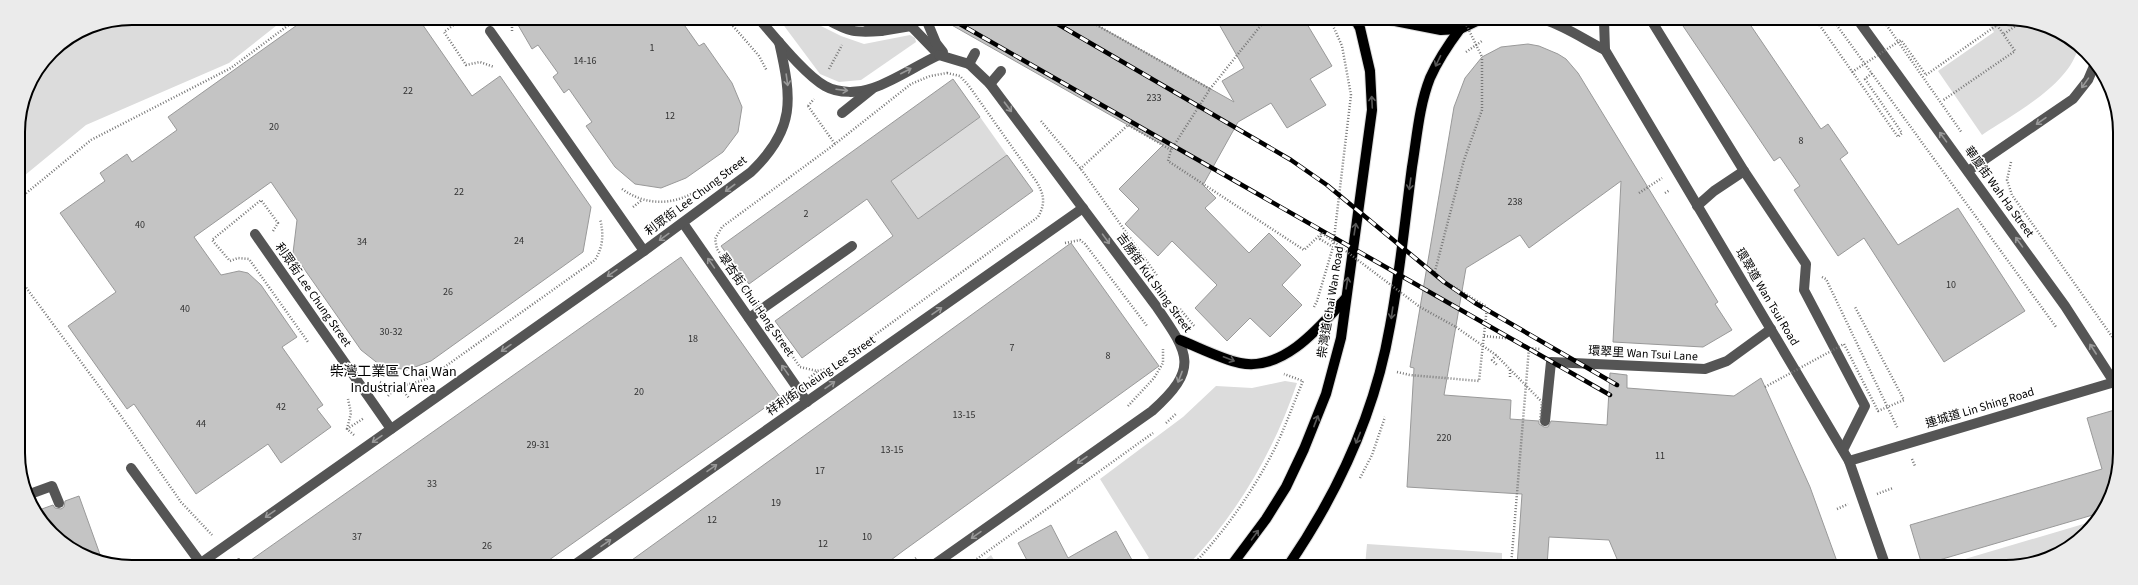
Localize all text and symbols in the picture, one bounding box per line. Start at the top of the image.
house number: 1 [650,41,655,55]
house number: 14-16 [574,54,597,68]
one-way arrow [1434,55,1441,67]
one-way arrow [899,67,911,74]
one-way arrow [783,73,791,86]
one-way arrow [2081,77,2089,88]
house number: 22 [403,84,413,98]
one-way arrow [835,86,848,94]
house number: 233 [1147,91,1161,105]
one-way arrow [1368,96,1375,109]
one-way arrow [1003,101,1012,112]
house number: 12 [665,109,675,123]
one-way arrow [2035,117,2046,125]
house number: 20 [269,120,279,134]
one-way arrow [1939,131,1947,142]
house number: 8 [1799,134,1804,148]
street label: 華廈街 Wah Ha Street [1960,143,2038,241]
street label: 利眾街 Lee Chung Street [642,152,750,240]
one-way arrow [1406,177,1414,190]
one-way arrow [725,184,736,192]
house number: 22 [454,185,464,199]
house number: 238 [1508,195,1522,209]
house number: 2 [804,207,809,221]
house number: 40 [135,218,145,232]
one-way arrow [1352,223,1360,236]
street label: 吉勝街 Kut Shing Street [1112,230,1196,336]
one-way arrow [658,233,669,241]
house number: 24 [514,234,524,248]
one-way arrow [1102,234,1110,245]
house number: 34 [357,235,367,249]
one-way arrow [2015,237,2023,248]
street label: 利眾街 Lee Chung Street [271,240,355,350]
street label: 柴灣道 Chai Wan Road [1314,245,1348,359]
street label: 環翠道 Wan Tsui Road [1731,245,1803,349]
street label: 翠杏街 Chui Hang Street [714,250,798,360]
one-way arrow [707,258,715,269]
one-way arrow [607,269,618,277]
one-way arrow [1343,277,1351,290]
house number: 10 [1946,278,1956,292]
house number: 26 [443,285,453,299]
house number: 40 [180,302,190,316]
one-way arrow [1388,306,1396,319]
one-way arrow [931,307,942,315]
house number: 30-32 [380,325,403,339]
house number: 18 [688,332,698,346]
street label: 祥利街 Cheung Lee Street [763,332,879,420]
house number: 7 [1010,341,1015,355]
street label: 環翠里 Wan Tsui Lane [1588,343,1698,365]
one-way arrow [501,344,512,352]
one-way arrow [2089,344,2097,355]
house number: 8 [1106,349,1111,363]
one-way arrow [1223,355,1235,363]
district label: 柴灣工業區 Chai Wan Industrial Area [329,362,457,398]
one-way arrow [781,364,789,375]
one-way arrow [1176,371,1184,383]
one-way arrow [825,381,836,389]
street label: 連城道 Lin Shing Road [1924,383,2036,433]
house number: 20 [634,385,644,399]
house number: 42 [276,400,286,414]
house number: 13-15 [953,408,976,422]
one-way arrow [1312,415,1320,427]
house number: 44 [196,417,206,431]
one-way arrow [1354,431,1362,443]
house number: 220 [1437,431,1451,445]
one-way arrow [371,435,382,443]
house number: 29-31 [527,438,550,452]
house number: 13-15 [881,443,904,457]
house number: 11 [1655,449,1665,463]
one-way arrow [1077,456,1088,464]
one-way arrow [707,464,718,472]
house number: 17 [815,464,825,478]
house number: 33 [427,477,437,491]
house number: 19 [771,496,781,510]
one-way arrow [265,510,276,518]
house number: 12 [707,513,717,527]
house number: 37 [352,530,362,544]
house number: 10 [862,530,872,544]
one-way arrow [1251,530,1259,541]
one-way arrow [970,531,981,539]
house number: 12 [818,537,828,551]
house number: 26 [482,539,492,553]
one-way arrow [600,539,611,547]

